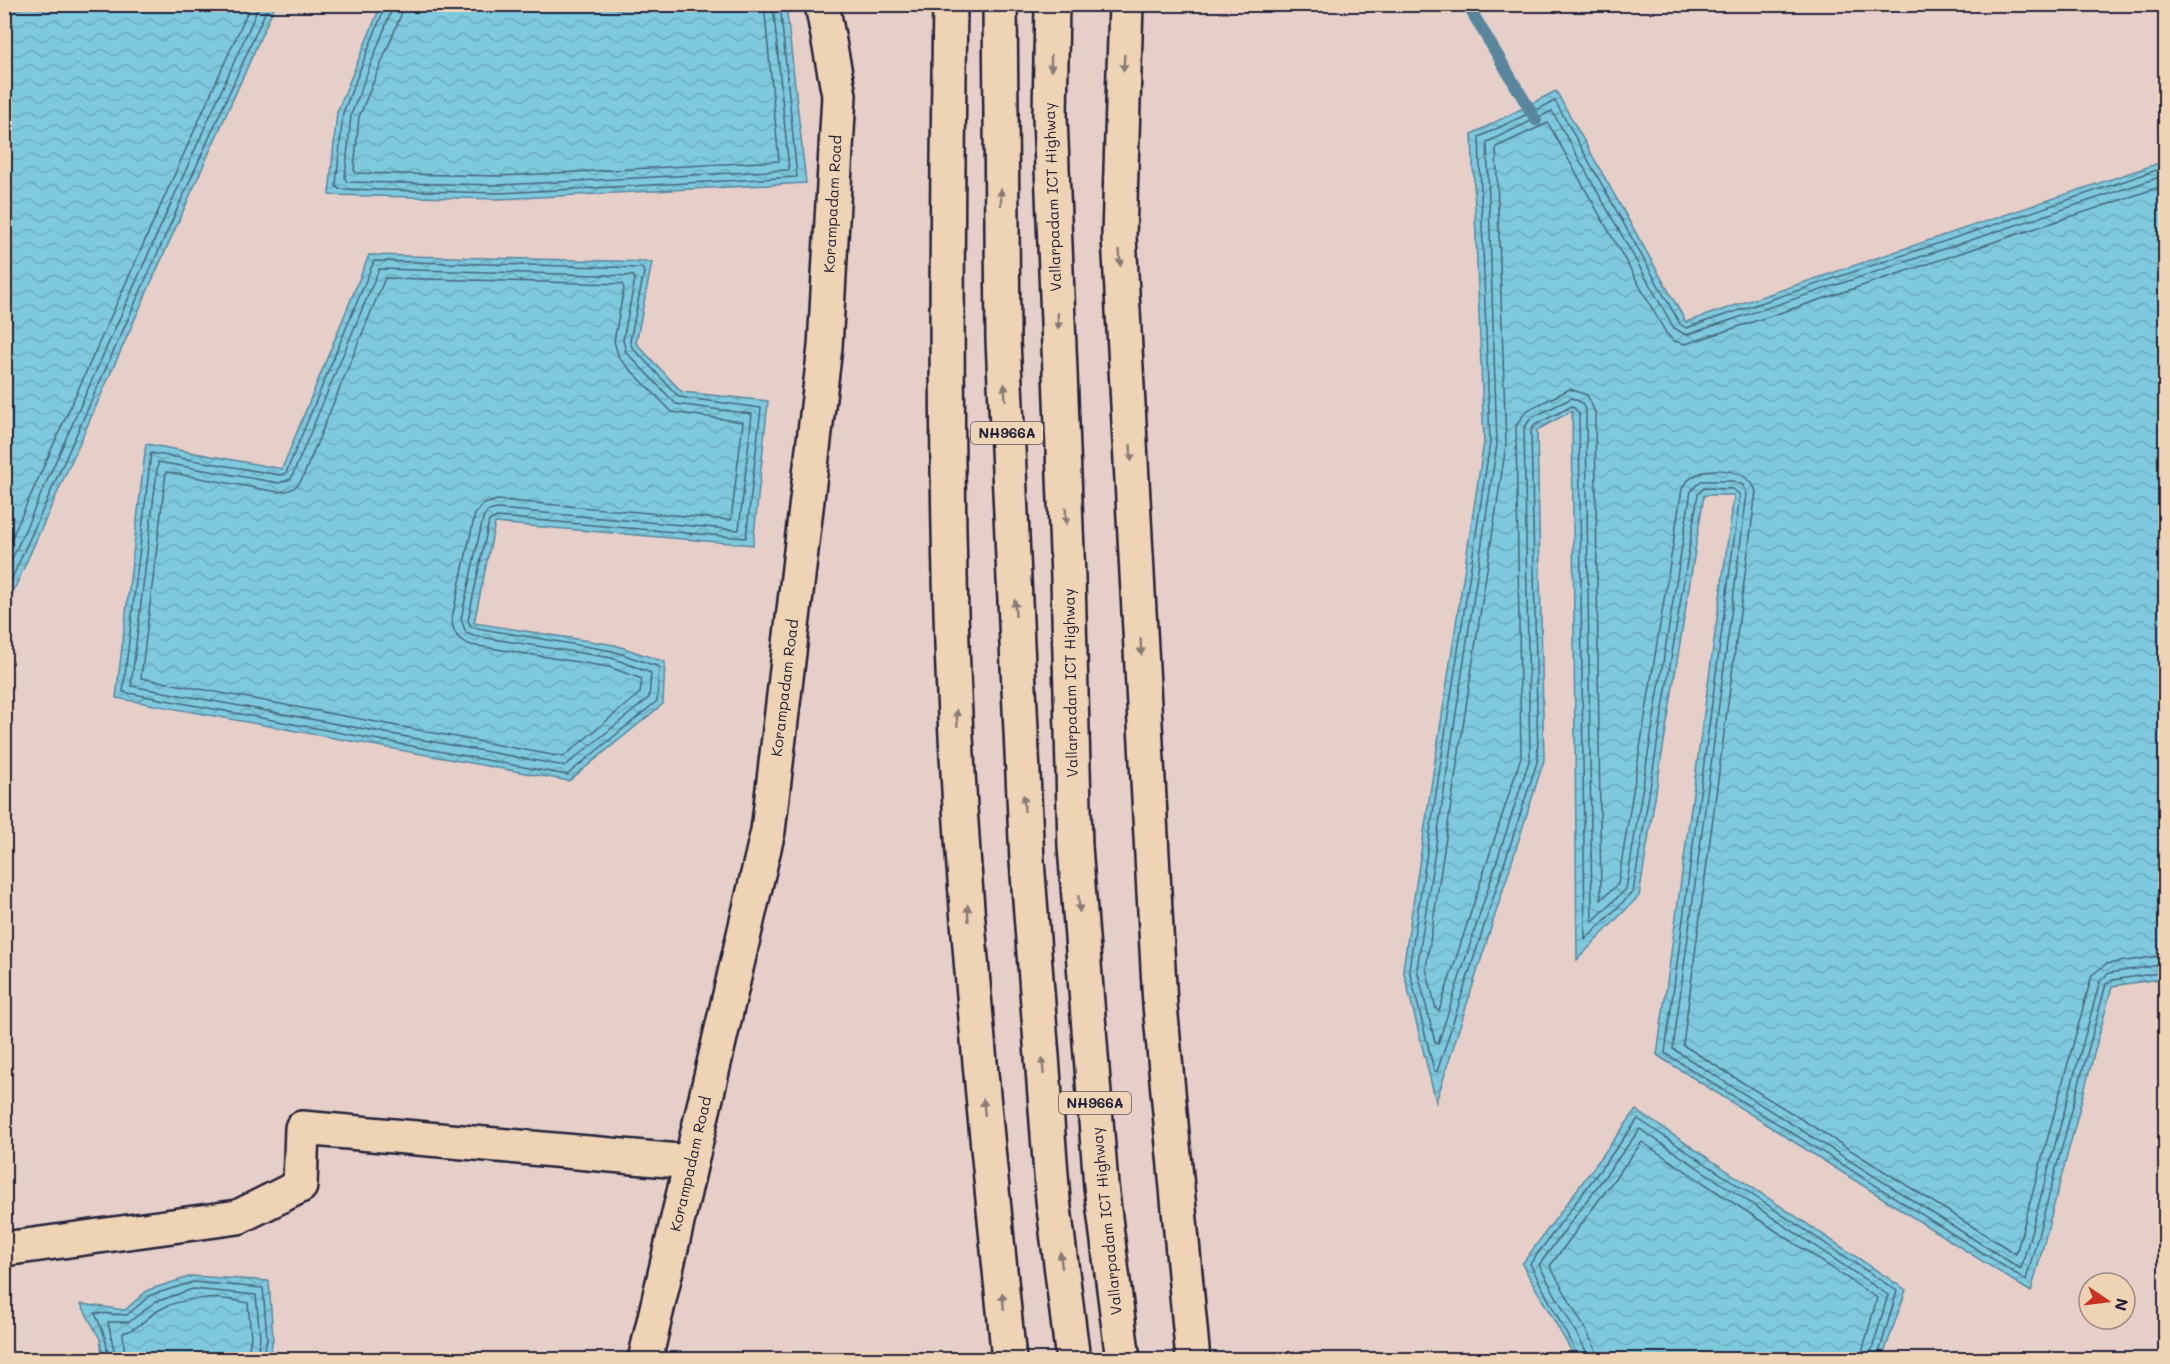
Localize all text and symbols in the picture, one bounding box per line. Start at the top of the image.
one-way arrow [1046,53,1056,72]
one-way arrow [1119,53,1129,72]
street label: Vallarpadam ICT Highway [1039,102,1065,292]
street label: Korampadam Road [818,134,846,274]
one-way arrow [997,188,1006,207]
one-way arrow [1116,248,1125,267]
one-way arrow [1053,311,1062,330]
one-way arrow [1000,383,1009,402]
road number: NH966A [971,422,1043,444]
one-way arrow [1126,443,1135,462]
one-way arrow [1061,506,1070,525]
street label: Vallarpadam ICT Highway [1058,588,1082,778]
one-way arrow [1011,599,1020,618]
street label: Korampadam Road [766,618,802,758]
one-way arrow [1137,638,1146,657]
one-way arrow [952,709,962,728]
one-way arrow [1020,793,1029,812]
one-way arrow [1074,895,1084,914]
one-way arrow [963,903,972,922]
one-way arrow [1038,1056,1048,1075]
road number: NH966A [1059,1092,1131,1114]
street label: Korampadam Road [665,1094,715,1233]
one-way arrow [979,1098,989,1117]
street label: Vallarpadam ICT Highway [1086,1126,1126,1316]
one-way arrow [1056,1250,1065,1269]
north arrow [2077,1271,2137,1331]
one-way arrow [998,1292,1008,1311]
text: N [2110,1296,2134,1313]

